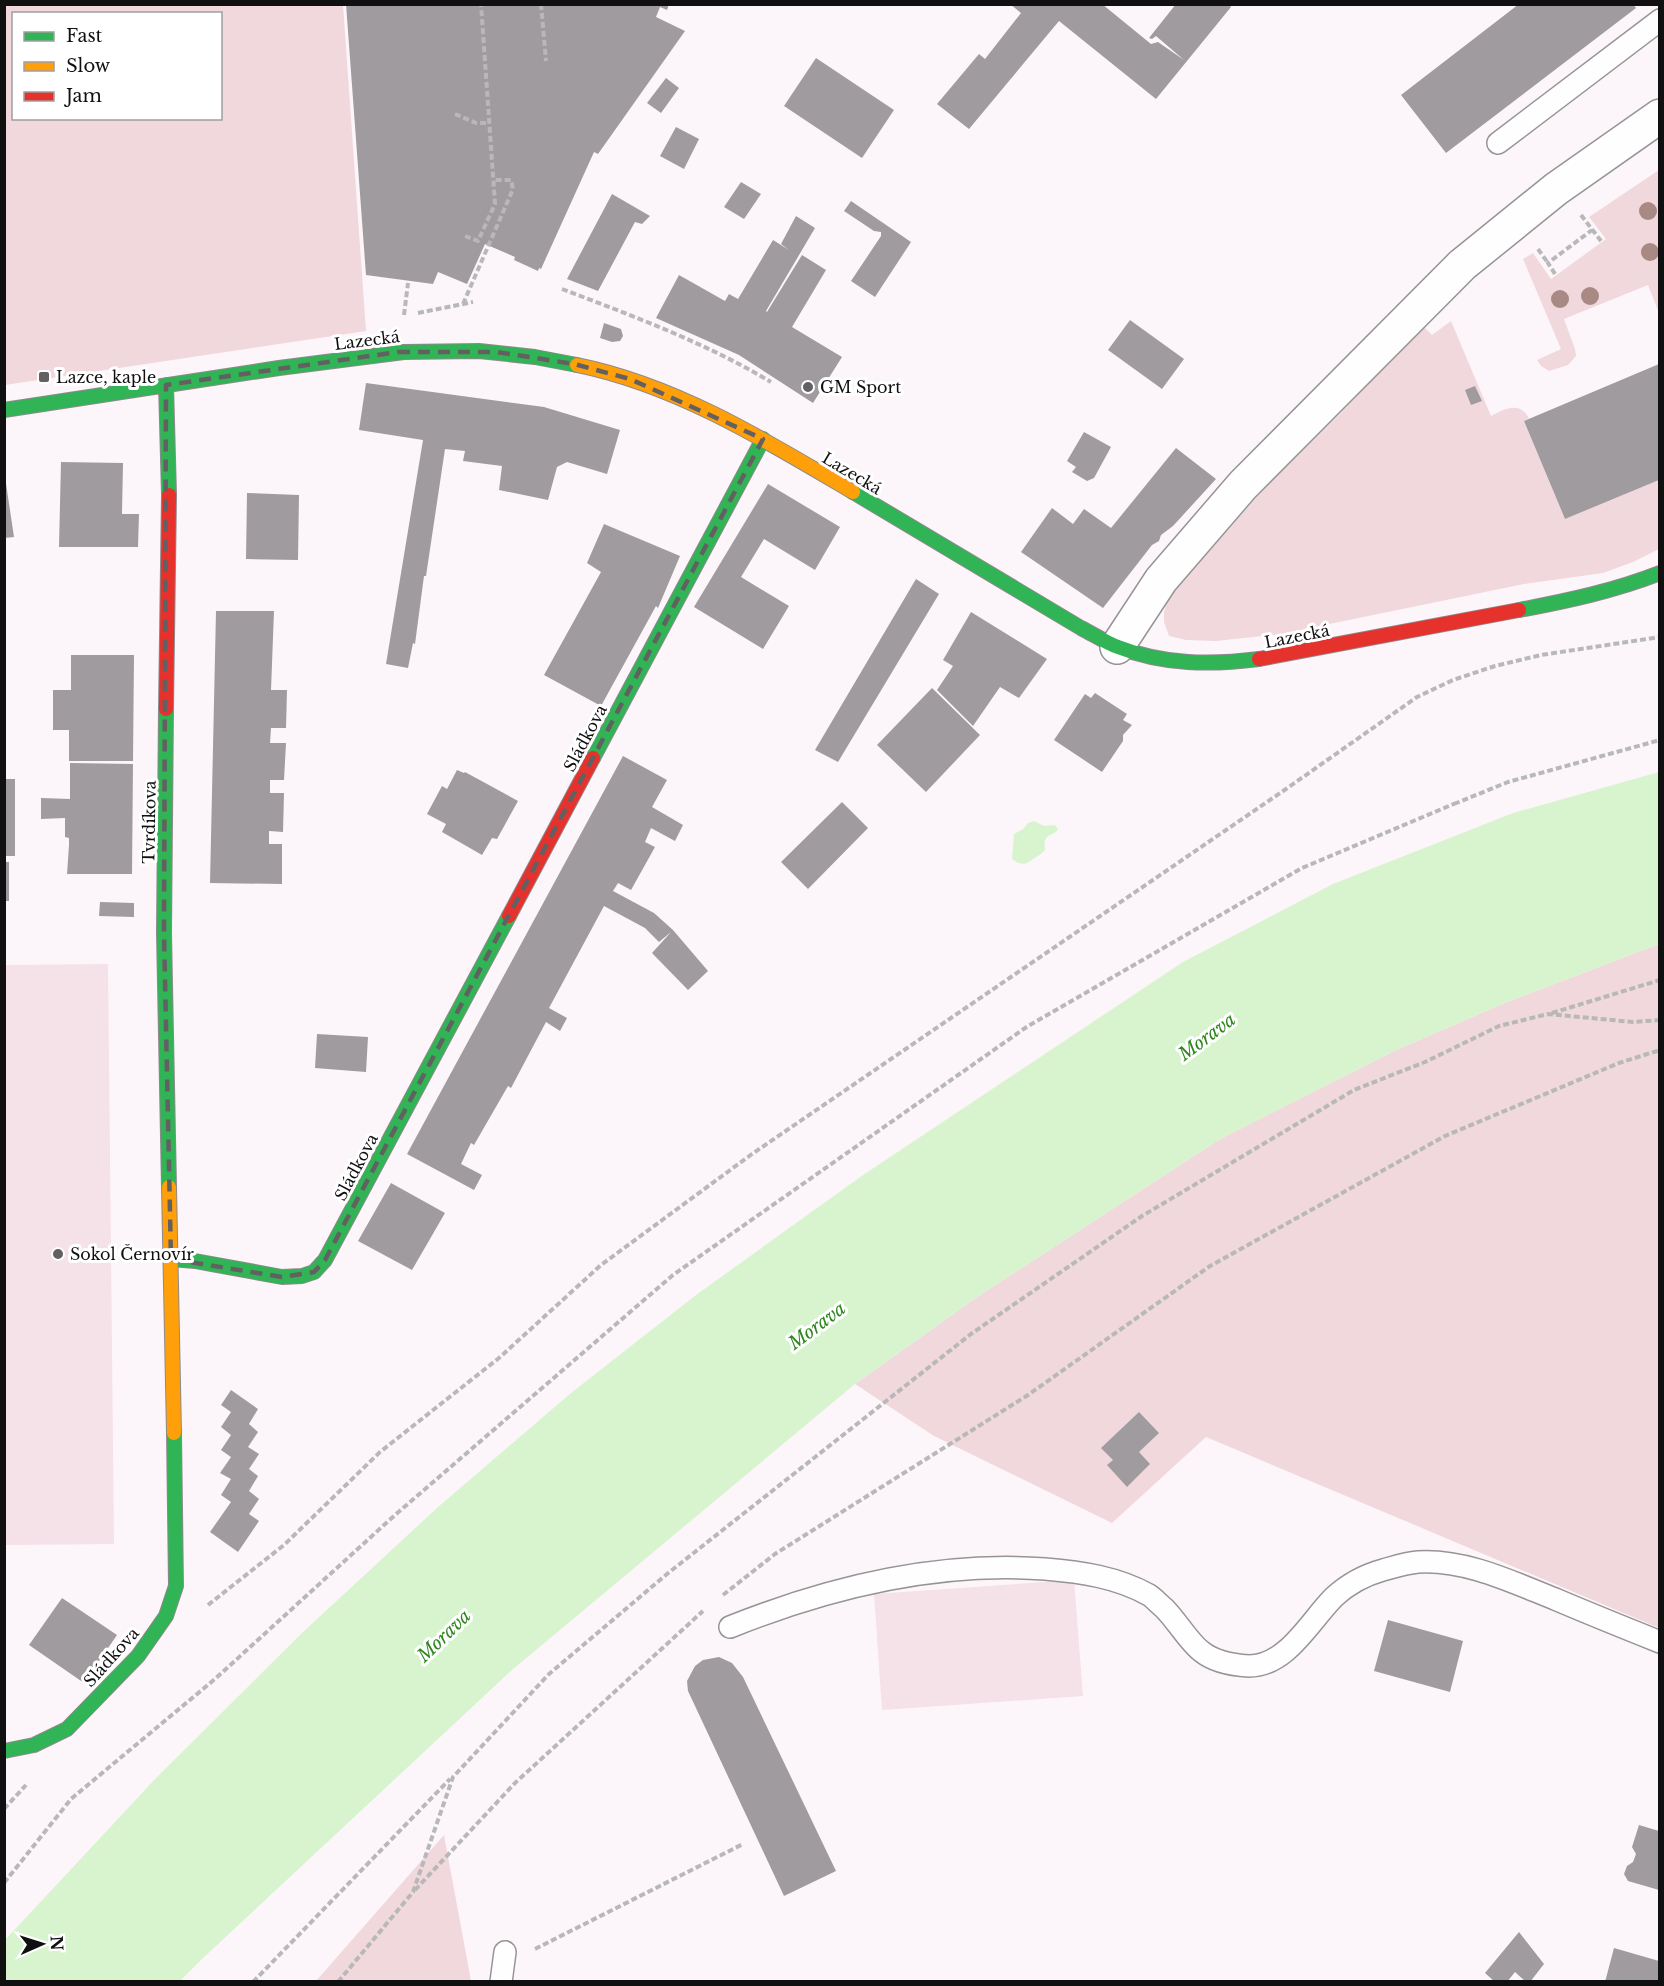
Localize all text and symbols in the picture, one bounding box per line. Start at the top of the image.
legend [12,12,222,120]
text: Fast [66,25,103,47]
text: Slow [66,55,111,77]
text: Jam [64,85,102,107]
street label: Lazecká [333,326,401,354]
place label: Lazce, kaple [56,367,156,387]
marker: Lazce, kaple [37,370,51,384]
place label: GM Sport [820,377,901,397]
marker: GM Sport [801,380,815,394]
street label: Lazecká [819,447,885,499]
street label: Lazecká [1263,620,1331,652]
street label: Sládkova [559,701,611,775]
street label: Tvrdíkova [138,780,160,864]
water label: Morava [1173,1008,1240,1066]
street label: Sládkova [330,1130,382,1204]
place label: Sokol Černovír [70,1244,194,1264]
marker: Sokol Černovír [51,1247,65,1261]
water label: Morava [783,1297,850,1355]
water label: Morava [412,1605,475,1667]
street label: Sládkova [79,1623,143,1691]
north arrow [12,1914,72,1974]
text: N [47,1935,67,1951]

